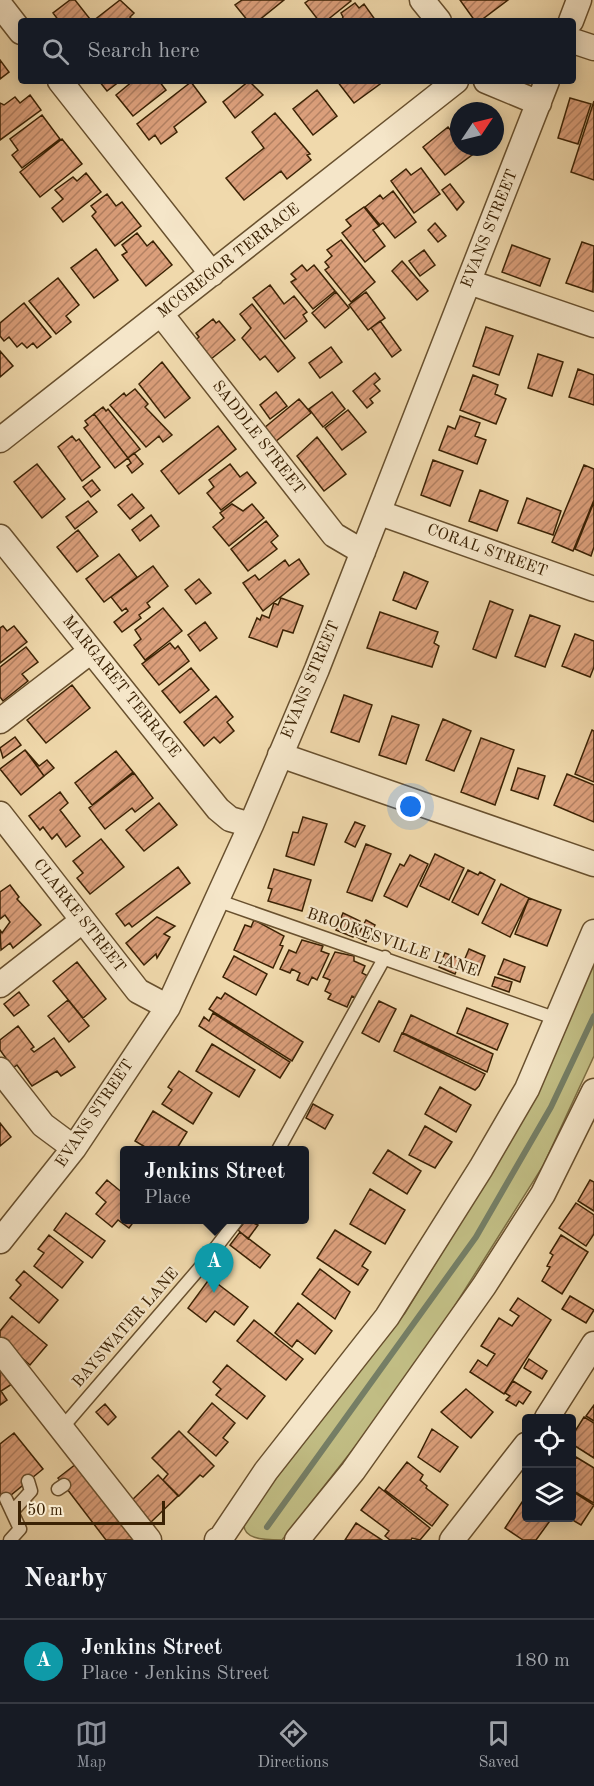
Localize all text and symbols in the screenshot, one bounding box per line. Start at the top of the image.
search box [18,18,576,84]
icon: search [39,35,72,68]
text: Search here [87,40,200,62]
north arrow [450,102,504,156]
street label: EVANS STREET [459,167,521,291]
street label: MCGREGOR TERRACE [155,201,303,321]
street label: SADDLE STREET [209,378,307,498]
street label: CORAL STREET [425,522,549,580]
street label: MARGARET TERRACE [59,613,183,761]
street label: EVANS STREET [279,619,343,741]
your location [396,792,425,821]
street label: CLARKE STREET [30,856,128,976]
street label: BROOKESVILLE LANE [304,906,480,980]
street label: EVANS STREET [53,1057,137,1171]
popup [120,1146,309,1224]
text: Jenkins Street [144,1161,285,1183]
text: Place [144,1188,191,1208]
pin: A [194,1244,234,1293]
street label: BAYSWATER LANE [70,1265,182,1391]
map controls [522,1414,576,1522]
button: locate [522,1414,576,1468]
button: layers [522,1468,576,1522]
scale bar [18,1498,165,1526]
text: 50 m [27,1503,63,1519]
text: Nearby [24,1566,108,1592]
text: Jenkins Street [81,1637,222,1659]
text: A [36,1651,51,1671]
text: 180 m [514,1651,570,1671]
text: Place · Jenkins Street [81,1664,269,1684]
tab: Map [75,1717,108,1773]
tab: Directions [258,1717,329,1773]
tab: Saved [478,1717,519,1773]

